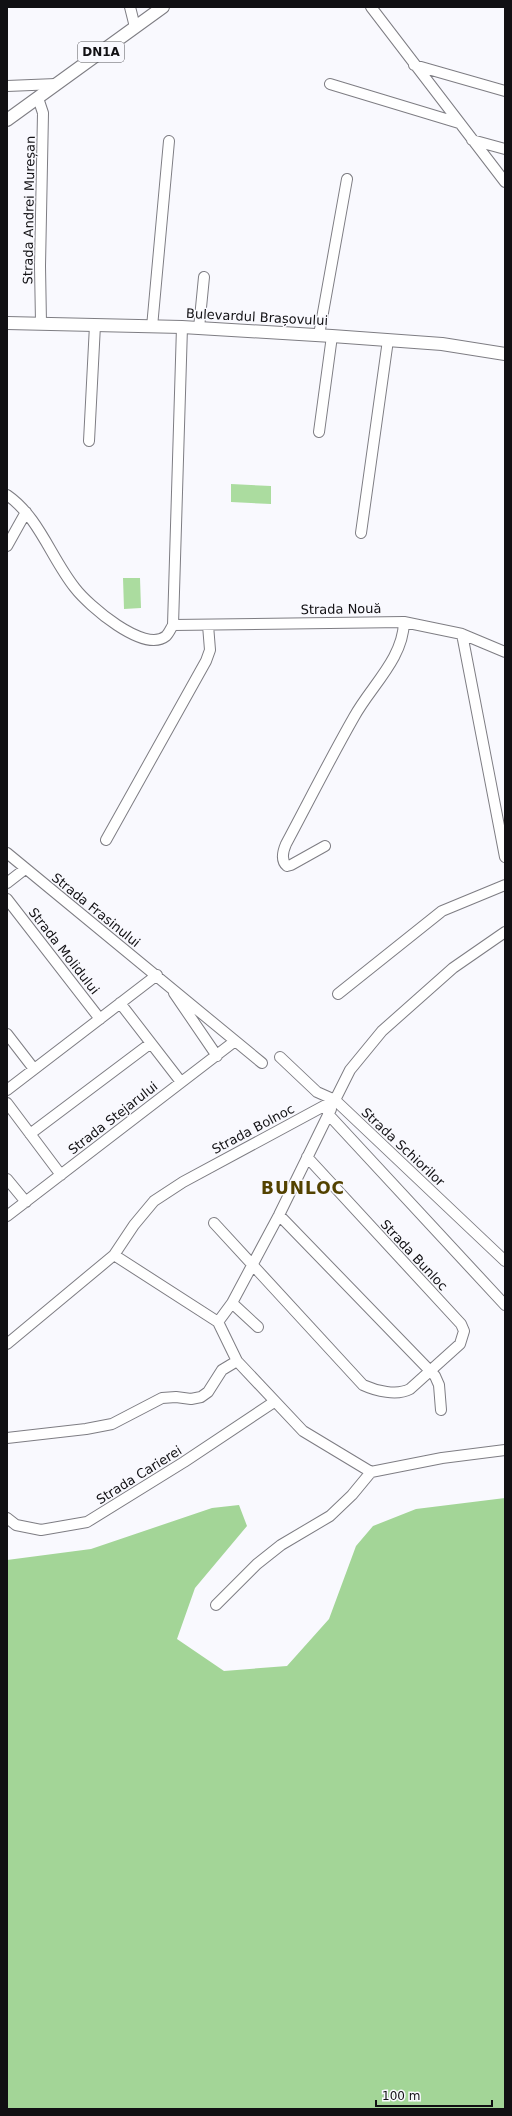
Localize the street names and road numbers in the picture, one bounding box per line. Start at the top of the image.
road number: DN1A [78,42,124,62]
street label: Strada Andrei Mureșan [20,136,38,284]
street label: Bulevardul Brașovului [186,306,328,328]
street label: Strada Nouă [300,601,382,617]
street label: Strada Frasinului [49,870,143,950]
street label: Strada Molidului [26,905,102,997]
street label: Strada Stejarului [65,1079,161,1157]
street label: Strada Bolnoc [209,1101,297,1157]
street label: Strada Schiorilor [358,1105,448,1190]
street label: Strada Bunloc [377,1217,451,1293]
street label: Strada Carierei [94,1443,184,1507]

